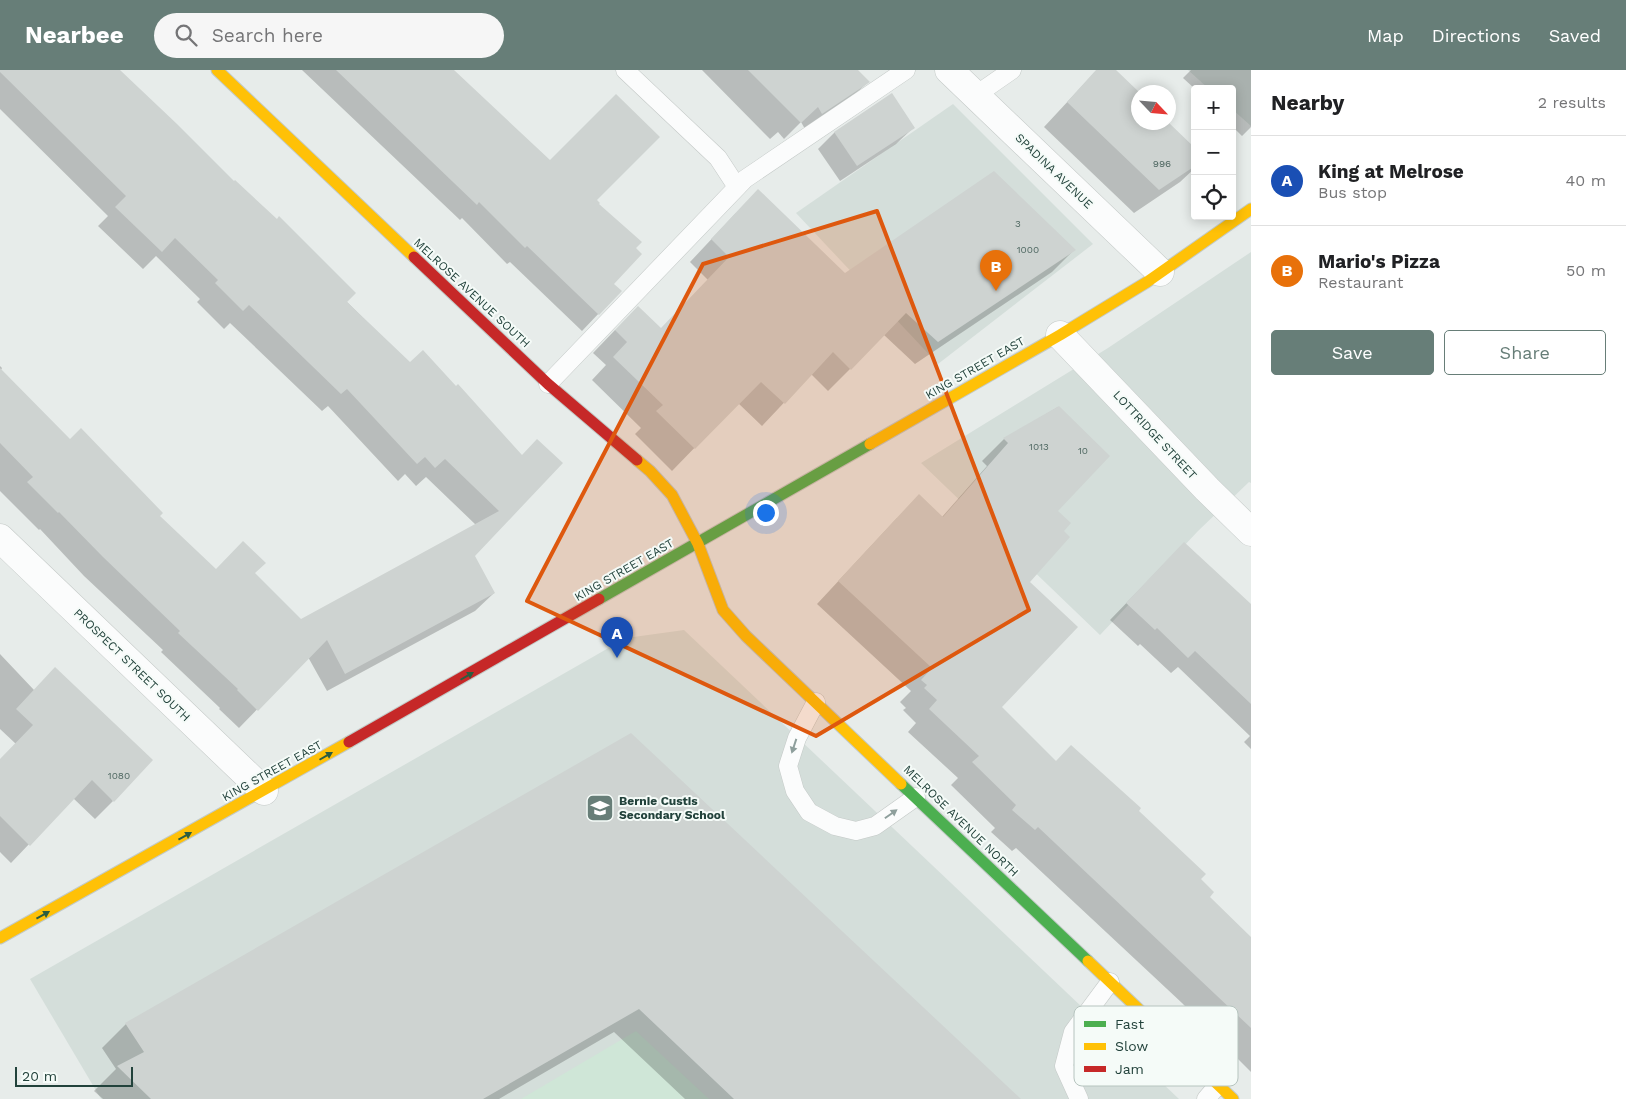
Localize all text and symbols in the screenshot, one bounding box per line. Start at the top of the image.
search box [154,13,504,58]
text: Nearbee [25,21,124,49]
icon: search [172,21,200,49]
text: Search here [212,24,323,47]
text: Map [1367,25,1404,46]
text: Directions [1432,25,1521,46]
text: Saved [1549,25,1601,46]
north arrow [1131,85,1176,130]
map controls [1191,85,1236,220]
button: + [1191,85,1236,130]
text: Nearby [1271,90,1344,115]
text: 2 results [1538,93,1606,112]
button: − [1191,130,1236,175]
street label: SPADINA AVENUE [1012,131,1096,212]
house number: 996 [1153,158,1171,169]
text: King at Melrose [1318,160,1464,183]
text: A [1282,171,1292,190]
text: 40 m [1566,171,1606,190]
button: locate [1191,175,1236,220]
text: Bus stop [1318,183,1387,202]
house number: 3 [1015,218,1021,229]
street label: MELROSE AVENUE SOUTH [411,235,533,351]
house number: 1000 [1017,244,1039,255]
pin: B [980,250,1012,291]
text: Mario's Pizza [1318,250,1440,273]
text: B [1282,261,1292,280]
text: 50 m [1566,261,1606,280]
text: Restaurant [1318,273,1404,292]
button: Save [1271,330,1434,375]
button: Share [1444,330,1606,375]
street label: KING STREET EAST [923,334,1027,402]
street label: LOTTRIDGE STREET [1110,388,1200,482]
house number: 1013 [1029,441,1049,452]
house number: 10 [1078,445,1088,456]
your location [753,500,779,526]
street label: KING STREET EAST [572,536,676,604]
street label: PROSPECT STREET SOUTH [71,606,193,724]
pin: A [601,617,633,658]
one-way arrow [461,671,474,680]
street label: KING STREET EAST [220,738,324,804]
one-way arrow [790,738,798,753]
one-way arrow [319,752,334,760]
street label: MELROSE AVENUE NORTH [901,762,1021,880]
house number: 1080 [108,770,130,781]
school or university icon: Bernie Custis Secondary School [585,793,615,823]
place label: Bernie Custis Secondary School [619,794,725,822]
one-way arrow [884,809,898,819]
one-way arrow [178,831,191,840]
one-way arrow [36,910,49,919]
legend [1074,1006,1238,1086]
text: Fast [1115,1016,1144,1032]
text: Slow [1115,1038,1148,1054]
text: Jam [1115,1061,1144,1077]
scale bar [15,1064,132,1087]
text: 20 m [22,1068,57,1084]

